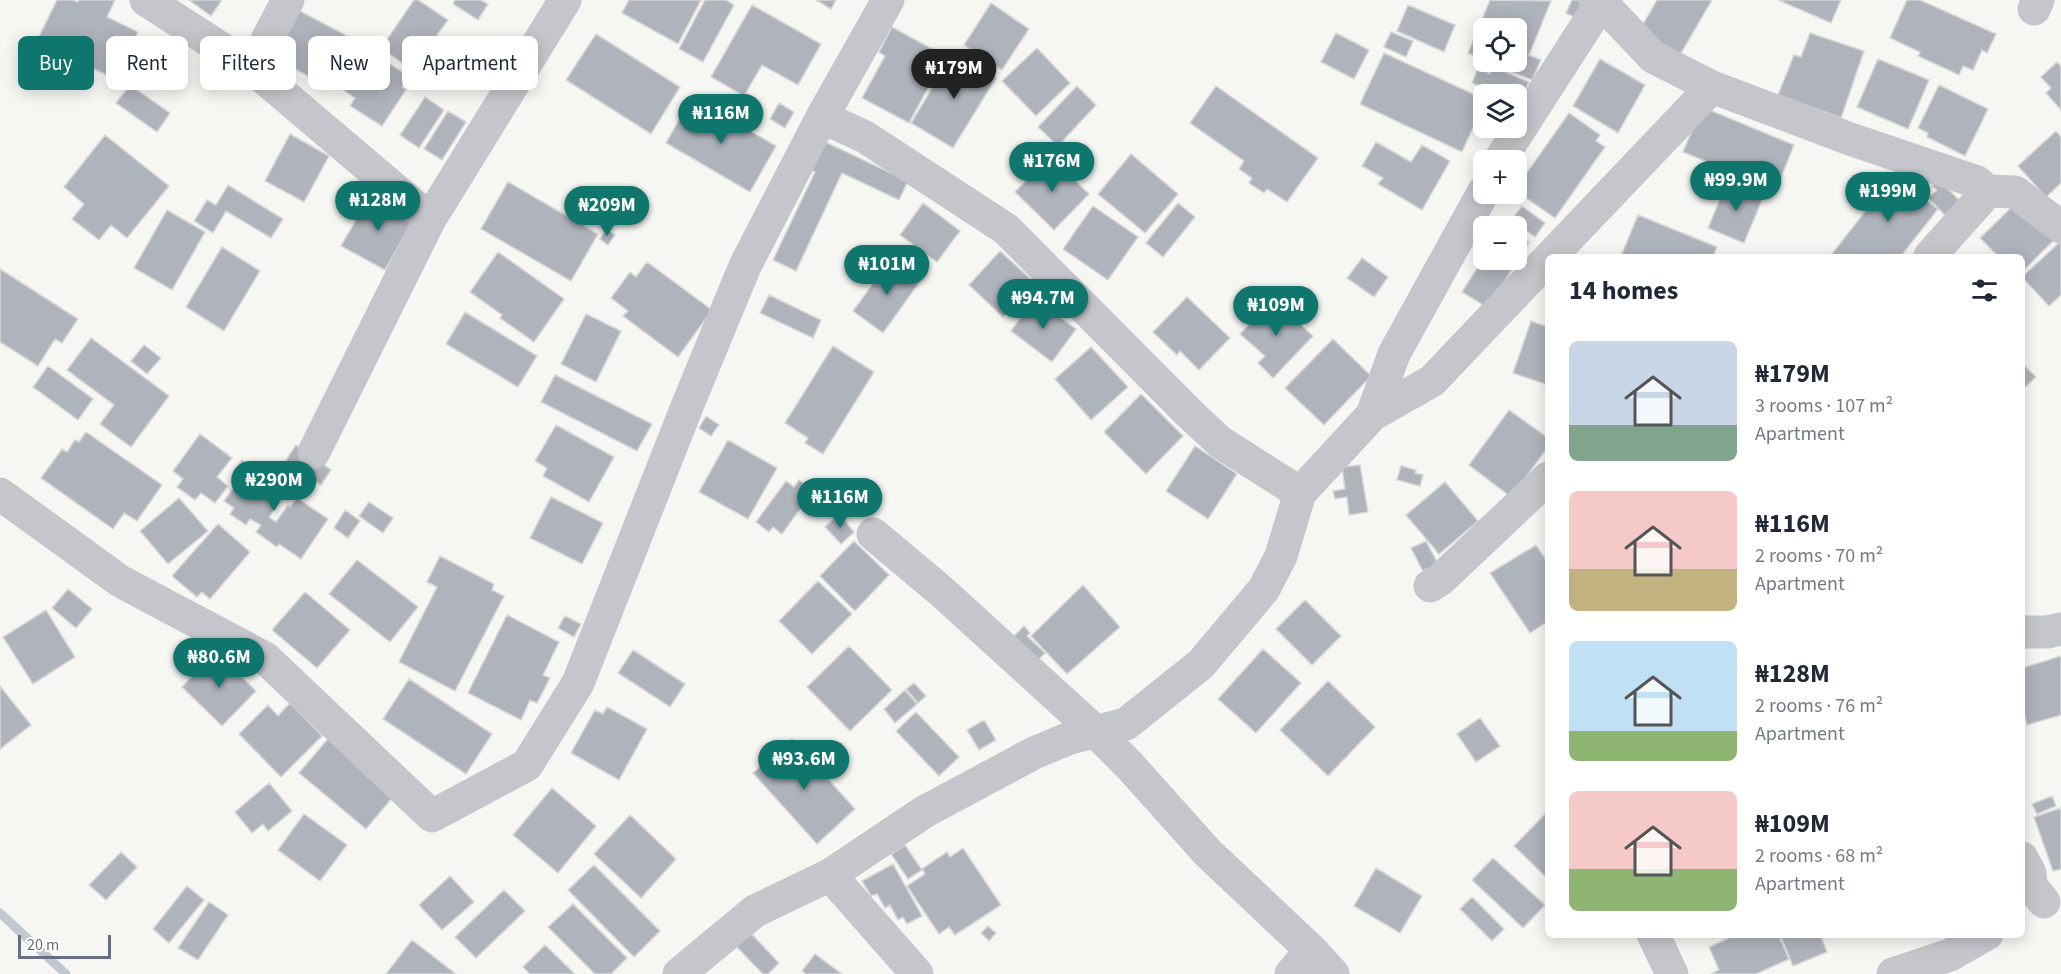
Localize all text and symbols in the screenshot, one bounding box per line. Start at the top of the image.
map controls [1473,18,1527,270]
button: locate [1473,18,1527,72]
chip: Buy [18,36,94,90]
chip: Rent [106,36,188,90]
chip: Filters [200,36,296,90]
chip: New [308,36,390,90]
chip: Apartment [402,36,538,90]
pin: ₦179M [912,49,996,100]
text: ₦179M [925,54,983,82]
button: layers [1473,84,1527,138]
pin: ₦116M [679,94,763,145]
text: ₦116M [692,99,750,127]
pin: ₦176M [1010,142,1094,193]
text: ₦176M [1023,147,1081,175]
button: + [1473,150,1527,204]
pin: ₦99.9M [1687,161,1785,212]
text: ₦99.9M [1704,166,1768,194]
pin: ₦199M [1846,172,1930,223]
text: ₦199M [1859,177,1917,205]
pin: ₦128M [336,181,420,232]
text: ₦128M [349,186,407,214]
pin: ₦209M [565,186,649,237]
text: ₦209M [578,191,636,219]
button: − [1473,216,1527,270]
pin: ₦101M [845,245,929,296]
text: ₦101M [858,250,916,278]
text: 14 homes [1569,272,1678,309]
icon: filters [1968,274,2001,307]
pin: ₦94.7M [994,279,1092,330]
text: ₦94.7M [1011,284,1075,312]
pin: ₦109M [1234,286,1318,337]
text: ₦109M [1247,291,1305,319]
text: ₦179M [1755,355,1830,392]
icon: home [1617,365,1689,437]
text: 3 rooms · 107 m² [1755,392,1893,420]
text: Apartment [1755,420,1845,448]
pin: ₦290M [232,461,316,512]
text: ₦290M [245,466,303,494]
pin: ₦116M [798,478,882,529]
text: ₦116M [811,483,869,511]
text: ₦116M [1755,505,1830,542]
icon: home [1617,515,1689,587]
text: 2 rooms · 70 m² [1755,542,1883,570]
text: Apartment [1755,570,1845,598]
pin: ₦80.6M [170,638,268,689]
text: ₦80.6M [187,643,251,671]
text: ₦128M [1755,655,1830,692]
icon: home [1617,665,1689,737]
text: 2 rooms · 76 m² [1755,692,1883,720]
text: Apartment [1755,720,1845,748]
pin: ₦93.6M [755,740,853,791]
text: ₦93.6M [772,745,836,773]
text: ₦109M [1755,805,1830,842]
icon: home [1617,815,1689,887]
text: 2 rooms · 68 m² [1755,842,1883,870]
text: Apartment [1755,870,1845,898]
scale bar [18,932,111,960]
text: 20 m [27,934,59,956]

